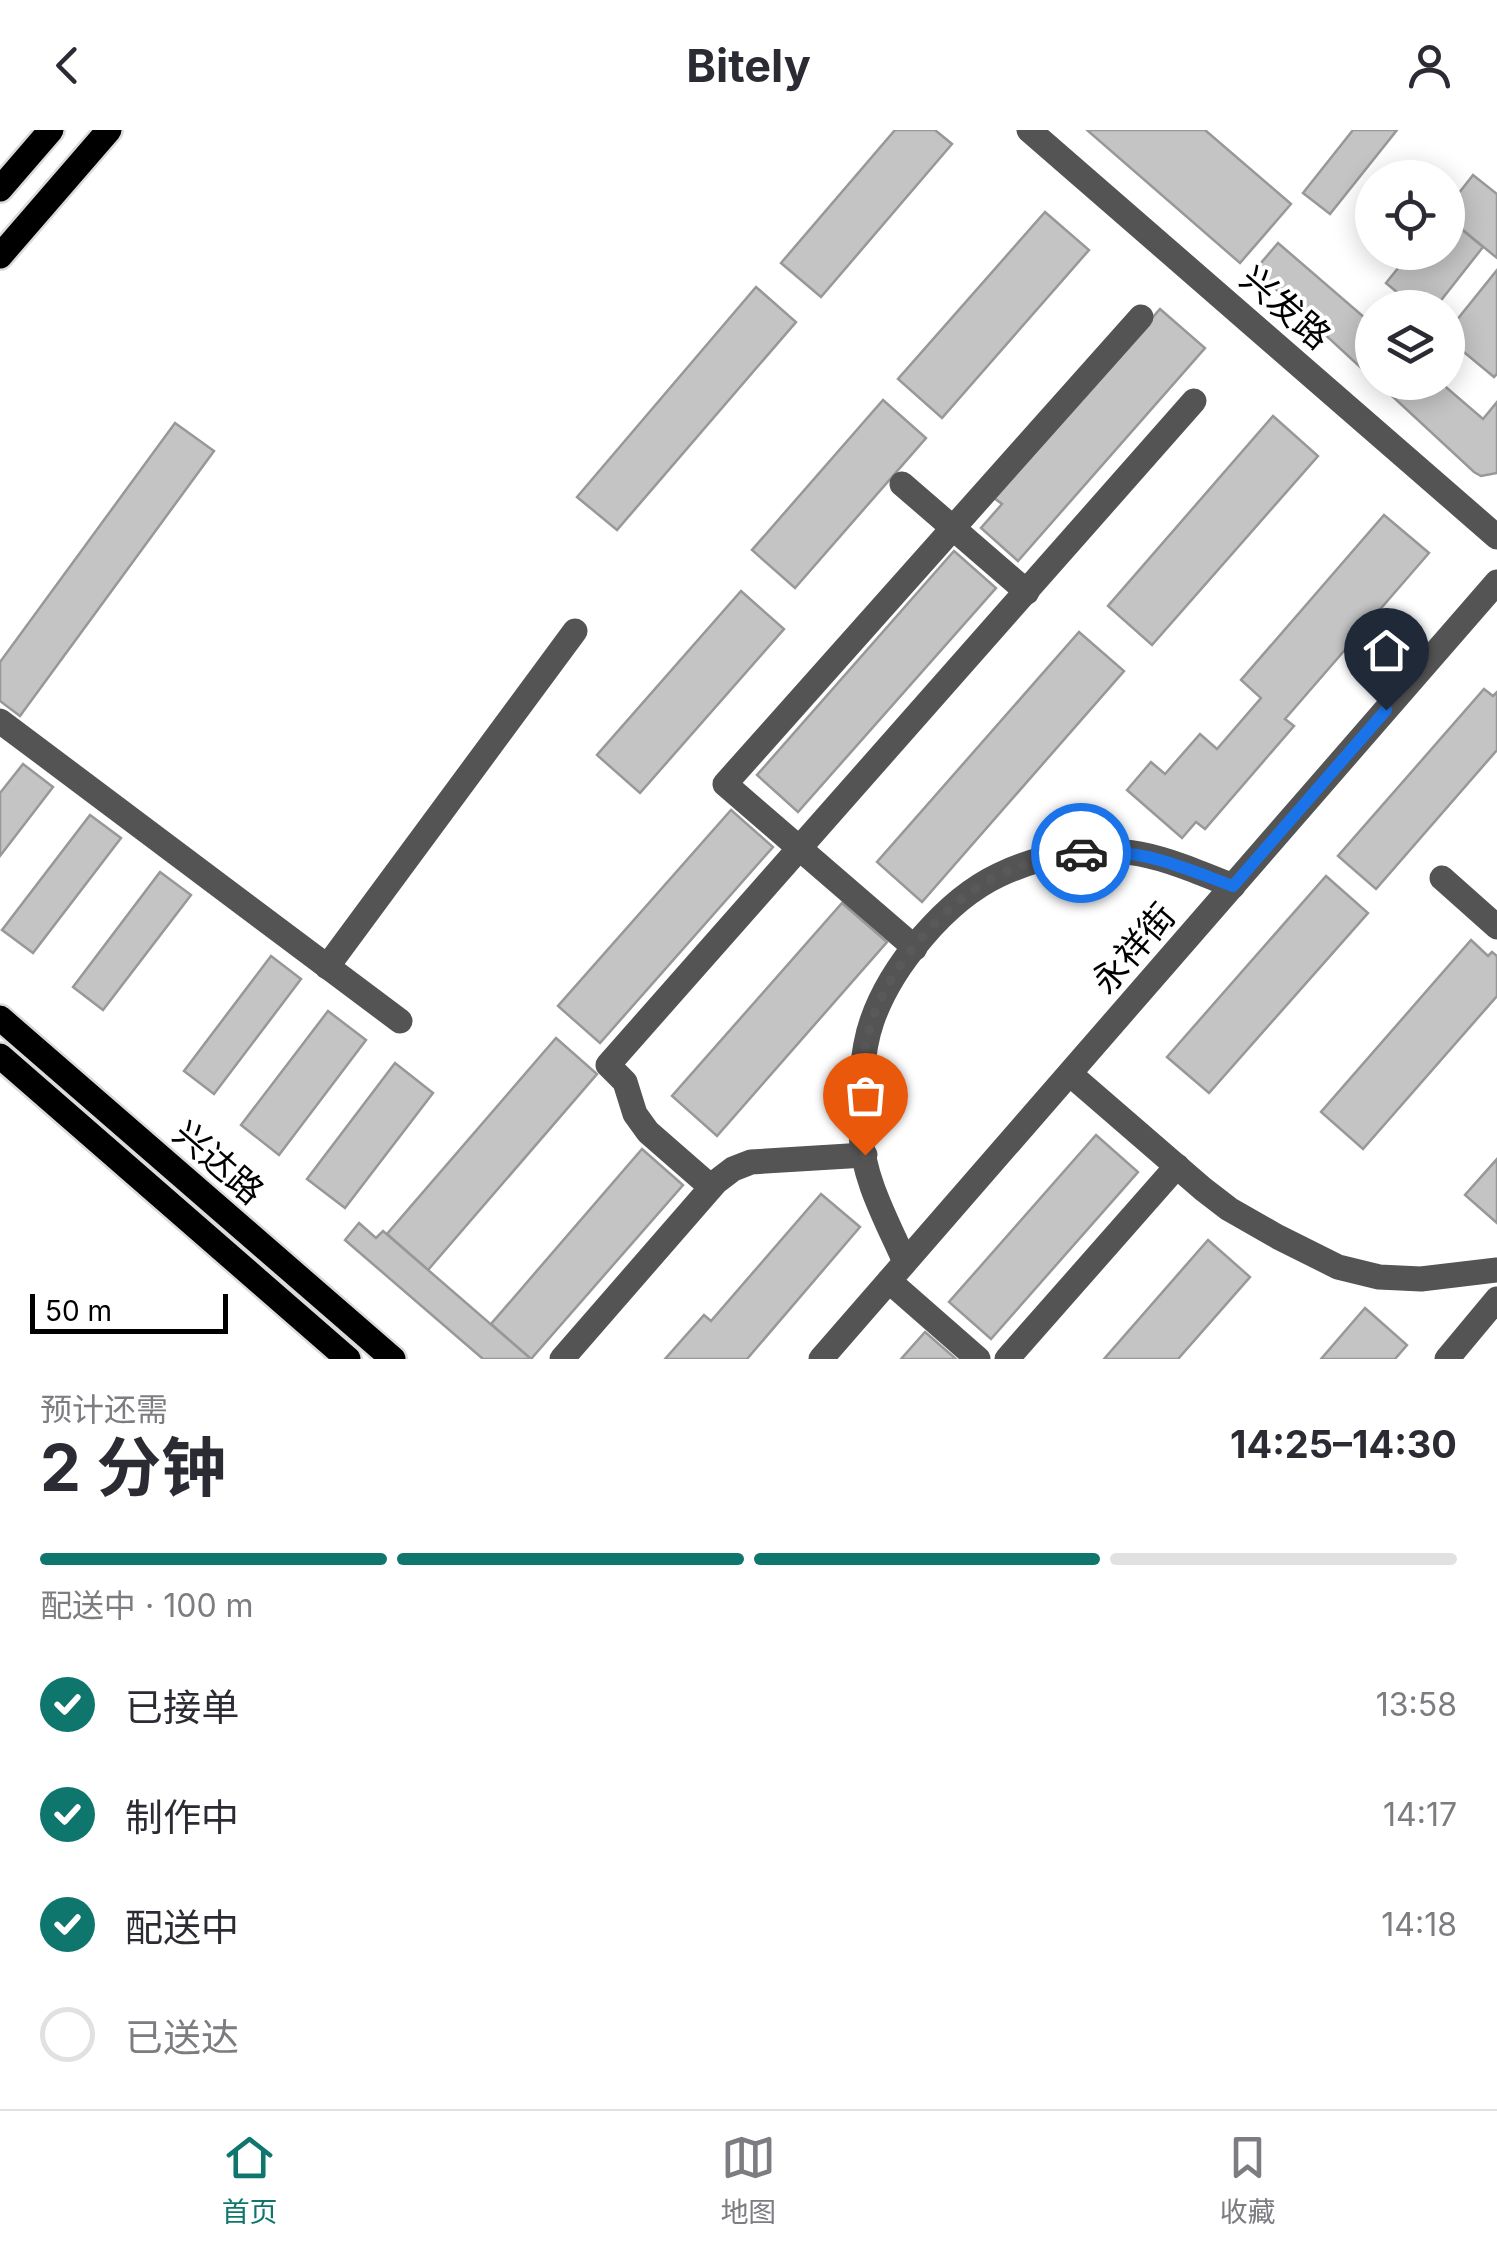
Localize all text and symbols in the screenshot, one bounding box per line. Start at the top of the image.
icon: back [40,38,95,93]
text: Bitely [686,38,811,93]
icon: person [1402,38,1457,93]
map controls [1355,160,1465,400]
button: locate [1355,160,1465,270]
street label: 兴发路 [1233,257,1339,357]
button: layers [1355,290,1465,400]
pin [1344,608,1429,711]
icon: home [1359,623,1414,678]
courier [1031,803,1131,903]
icon: car [1054,826,1109,881]
street label: 永祥街 [1083,895,1183,1001]
pin [823,1053,908,1156]
icon: bag [838,1068,893,1123]
street label: 兴达路 [166,1112,272,1212]
scale bar [30,1289,228,1334]
text: 50 m [45,1294,112,1328]
text: 预计还需 [40,1390,168,1429]
text: 14:25–14:30 [1230,1421,1457,1467]
text: 2 分钟 [40,1428,226,1507]
text: 配送中 · 100 m [40,1586,254,1625]
icon: check [40,1677,95,1732]
text: 已接单 [125,1684,239,1730]
text: 13:58 [1376,1685,1457,1724]
icon: check [40,1787,95,1842]
text: 制作中 [125,1794,239,1840]
text: 14:17 [1383,1795,1457,1834]
icon: check [40,1897,95,1952]
text: 配送中 [125,1904,239,1950]
text: 14:18 [1381,1905,1457,1944]
text: 已送达 [125,2014,239,2060]
tab: 首页 [221,2130,278,2230]
tab: 地图 [720,2130,777,2230]
tab: 收藏 [1219,2130,1276,2230]

